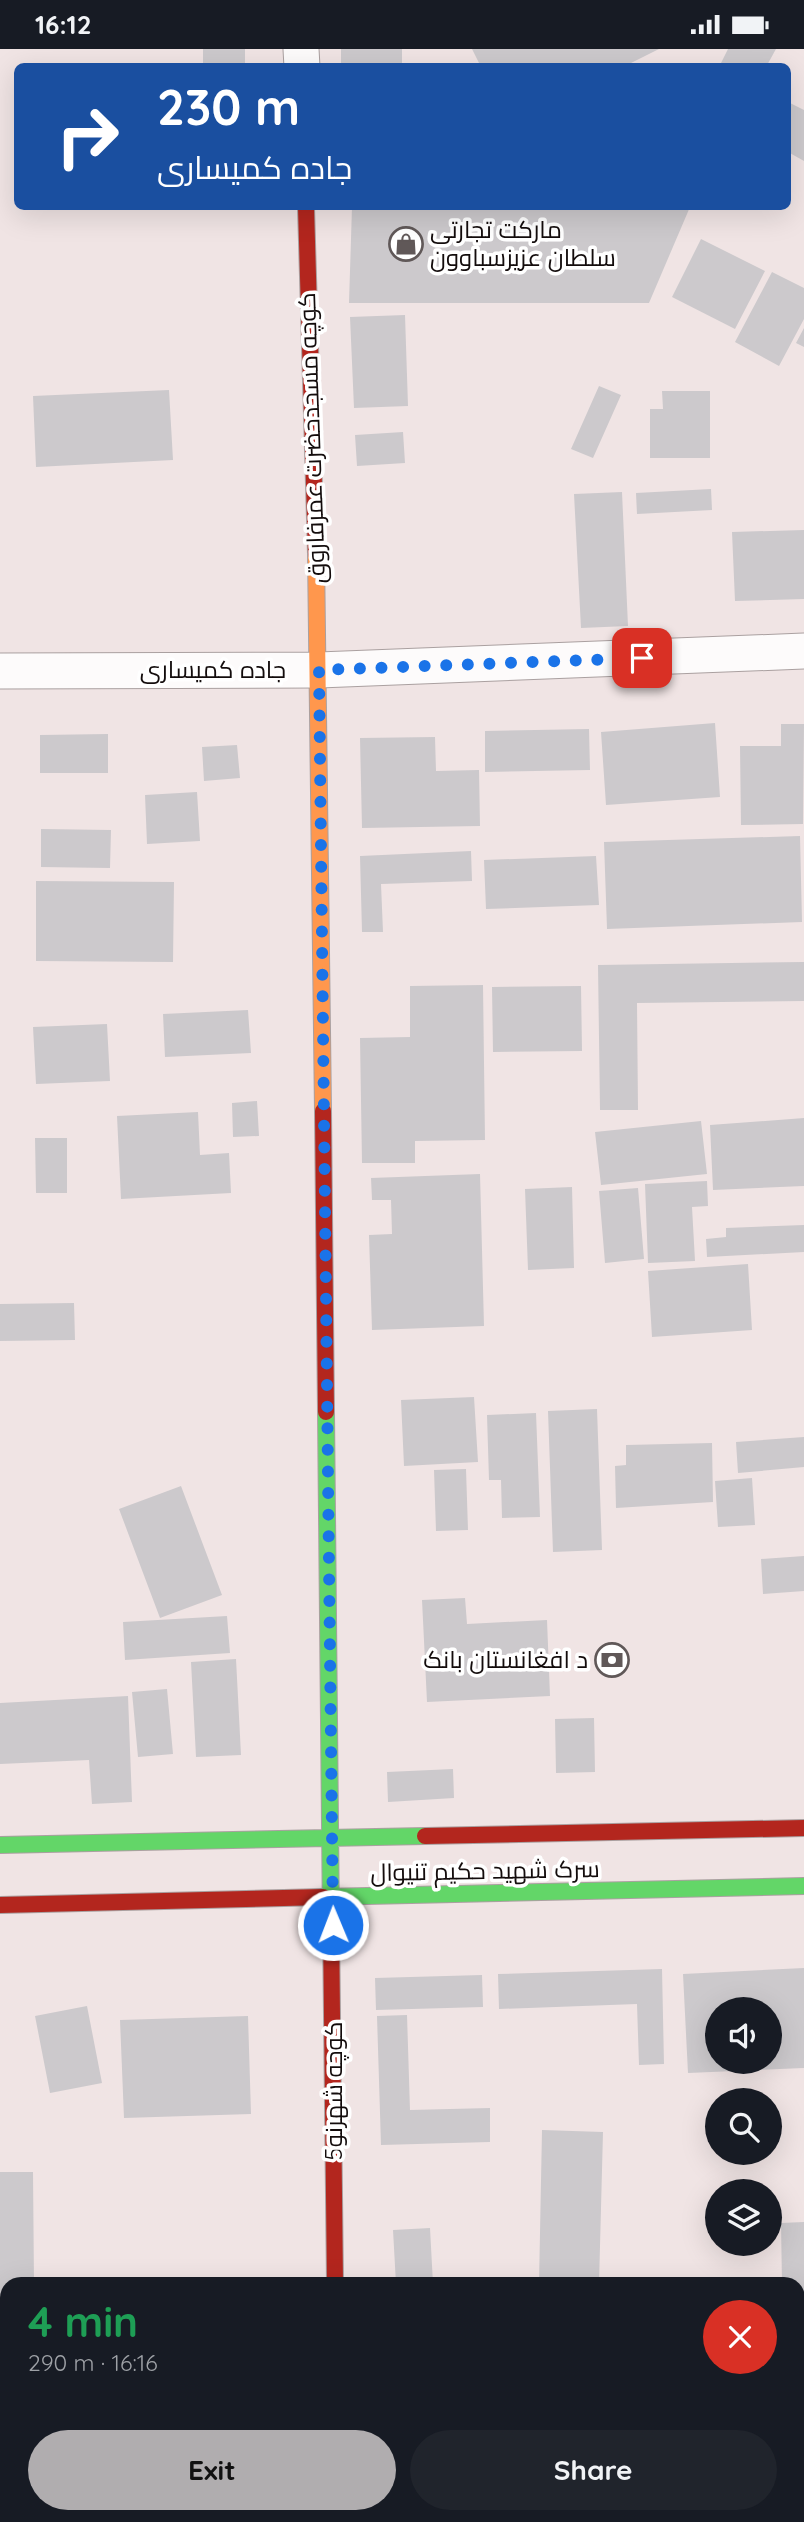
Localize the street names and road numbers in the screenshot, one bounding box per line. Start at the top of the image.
street label: کوچه مسجدحضرت عمرفاروق [291,292,333,584]
street label: جاده کمیساری [140,654,286,684]
street label: سرک شهید حکیم تنیوال [370,1853,600,1889]
street label: کوچه شهرنو5 [318,2022,350,2160]

